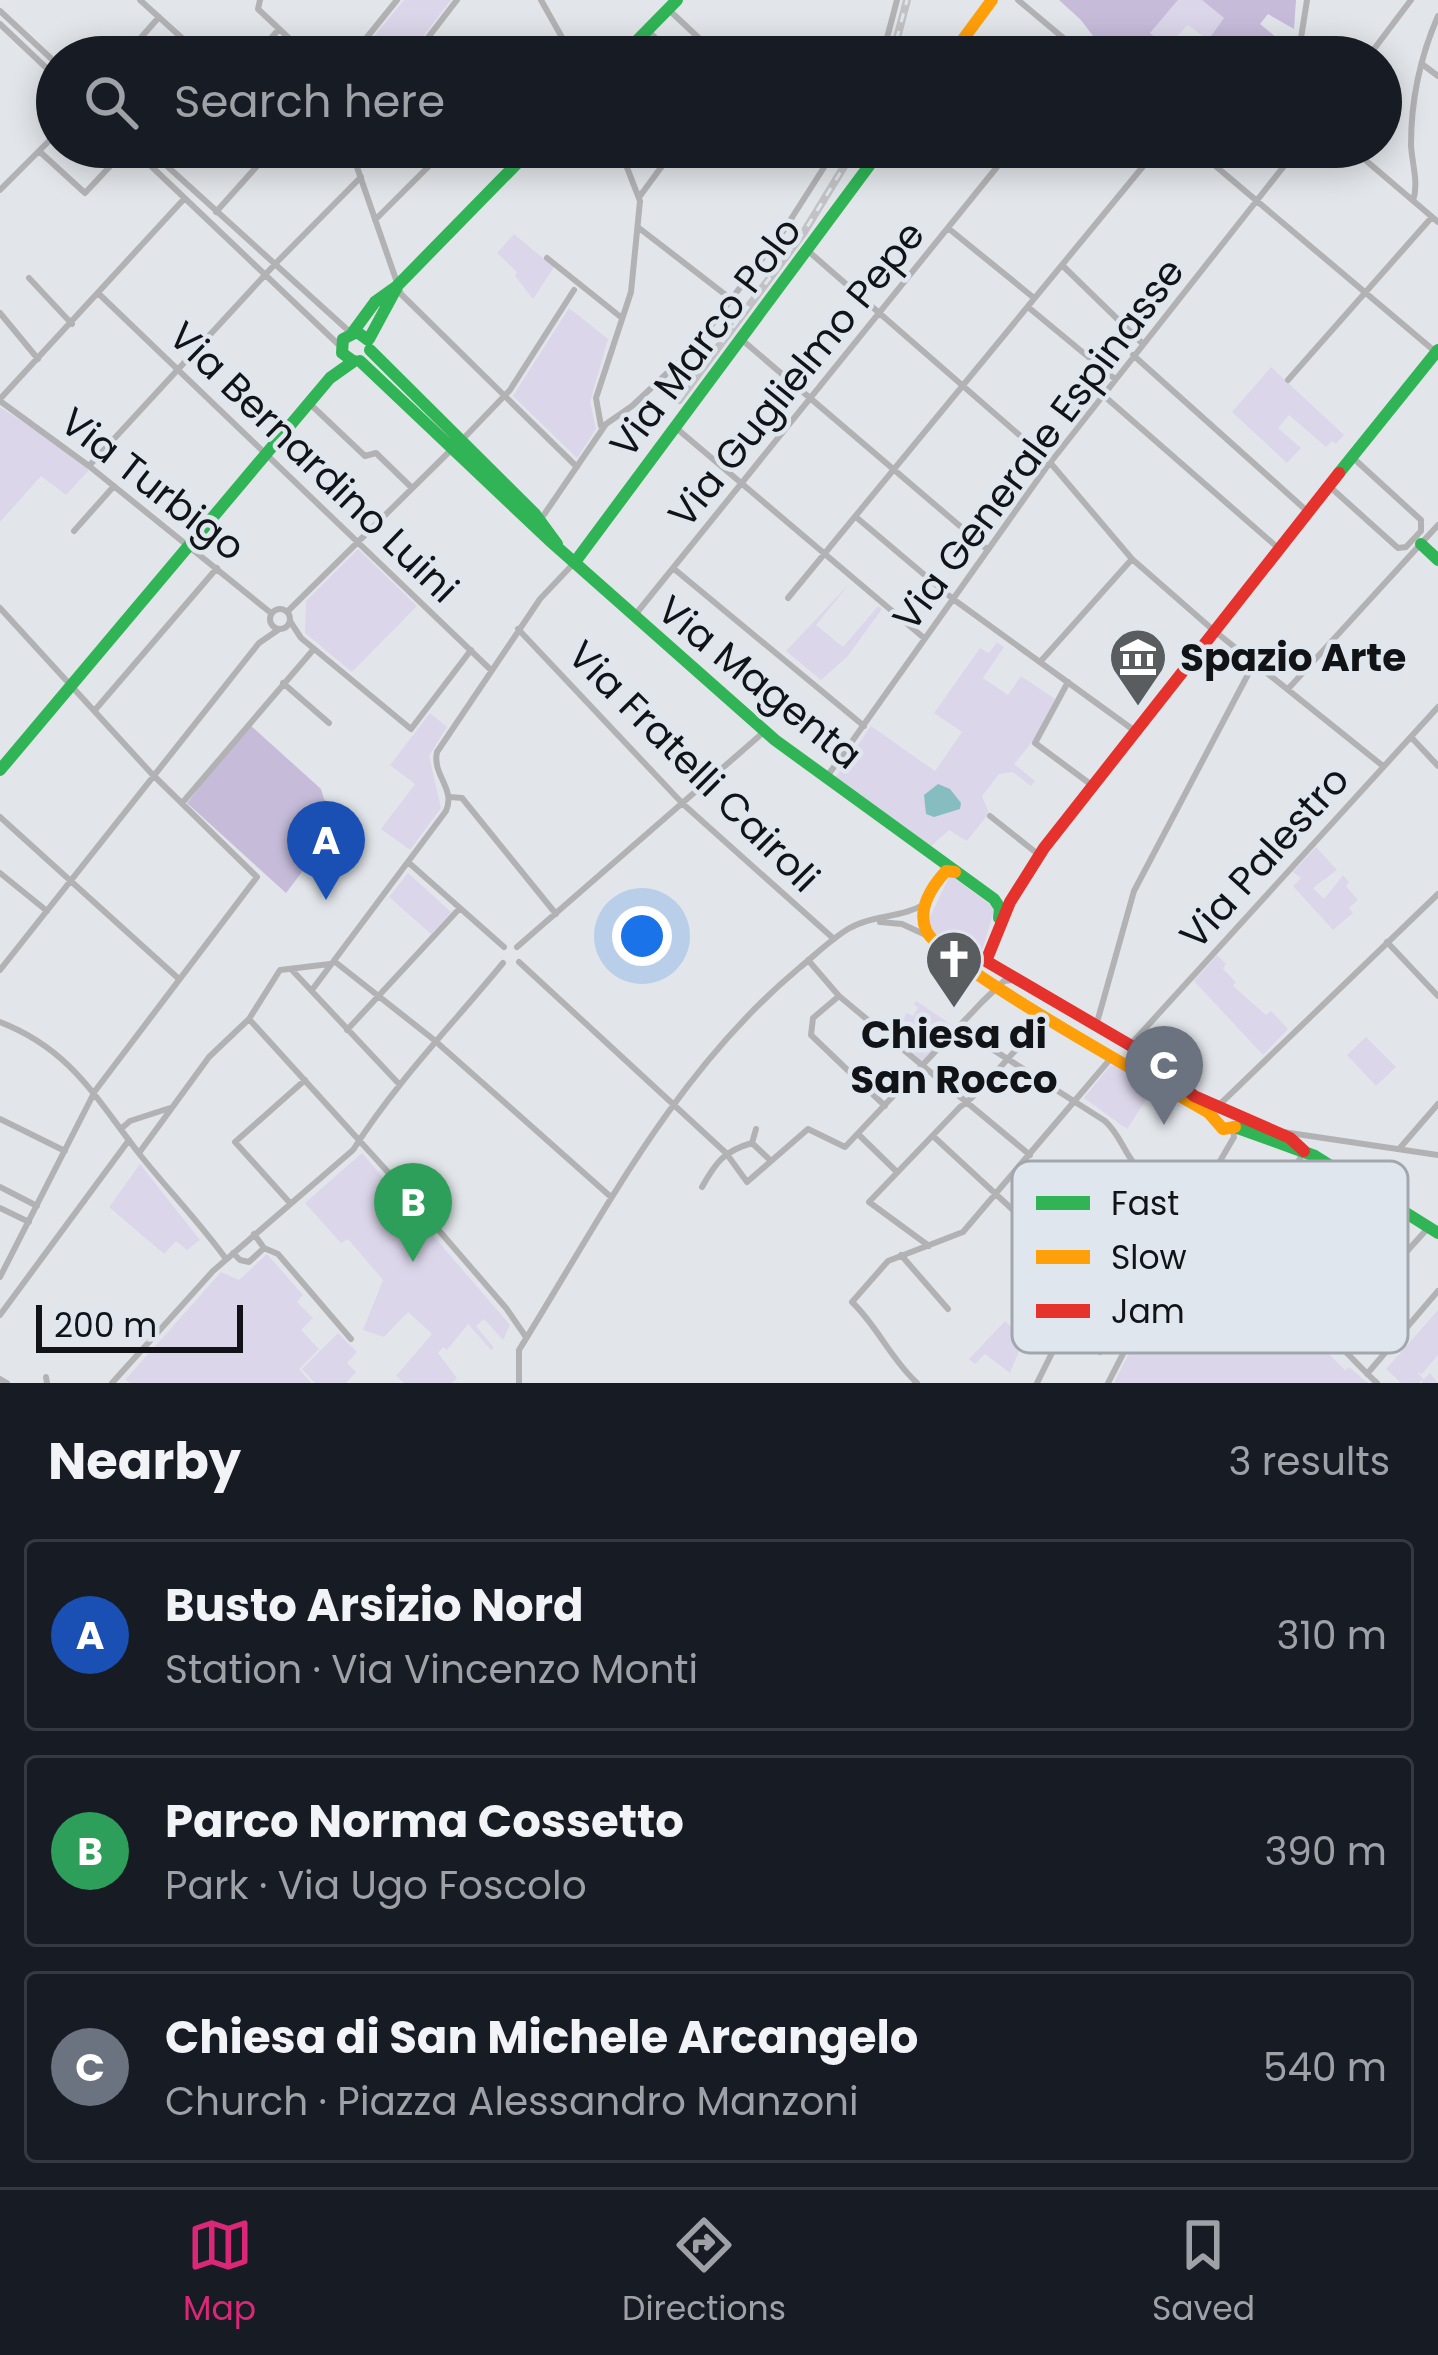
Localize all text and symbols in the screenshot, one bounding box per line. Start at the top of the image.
search box [36,36,1402,168]
icon: search [78,69,144,135]
text: Search here [174,70,445,133]
street label: Via Marco Polo [597,206,814,469]
street label: Via Guglielmo Pepe [655,209,937,539]
street label: Via Generale Espinasse [880,246,1197,642]
street label: Via Bernardino Luini [157,309,471,615]
street label: Via Turbigo [49,395,257,574]
street label: Via Magenta [646,583,874,782]
museum icon: Spazio Arte [1107,626,1169,708]
street label: Via Fratelli Cairoli [556,628,832,904]
place label: Spazio Arte [1180,630,1406,685]
street label: Via Palestro [1167,754,1362,961]
pin: A [287,801,365,900]
your location [612,906,672,966]
church icon: Chiesa di San Rocco [923,928,985,1010]
place label: Chiesa di San Rocco [850,1007,1058,1107]
pin: C [1125,1026,1203,1125]
legend [1012,1161,1408,1353]
pin: B [374,1163,452,1262]
text: Fast [1111,1180,1179,1227]
text: Slow [1111,1234,1187,1281]
text: Jam [1111,1288,1185,1335]
scale bar [36,1299,243,1352]
text: 200 m [54,1302,157,1349]
text: Nearby [48,1425,241,1497]
text: 3 results [1228,1434,1390,1489]
text: Busto Arsizio Nord [165,1574,584,1637]
text: A [76,1608,104,1663]
text: 310 m [1276,1608,1387,1663]
text: Station · Via Vincenzo Monti [165,1642,698,1697]
text: Parco Norma Cossetto [165,1790,684,1853]
text: B [77,1824,103,1879]
text: 390 m [1264,1824,1387,1879]
text: Park · Via Ugo Foscolo [165,1858,587,1913]
text: Chiesa di San Michele Arcangelo [165,2006,918,2069]
text: C [75,2040,105,2095]
text: 540 m [1263,2040,1387,2095]
text: Church · Piazza Alessandro Manzoni [165,2074,859,2129]
tab: Map [183,2212,256,2334]
tab: Directions [622,2212,786,2334]
tab: Saved [1152,2212,1255,2334]

